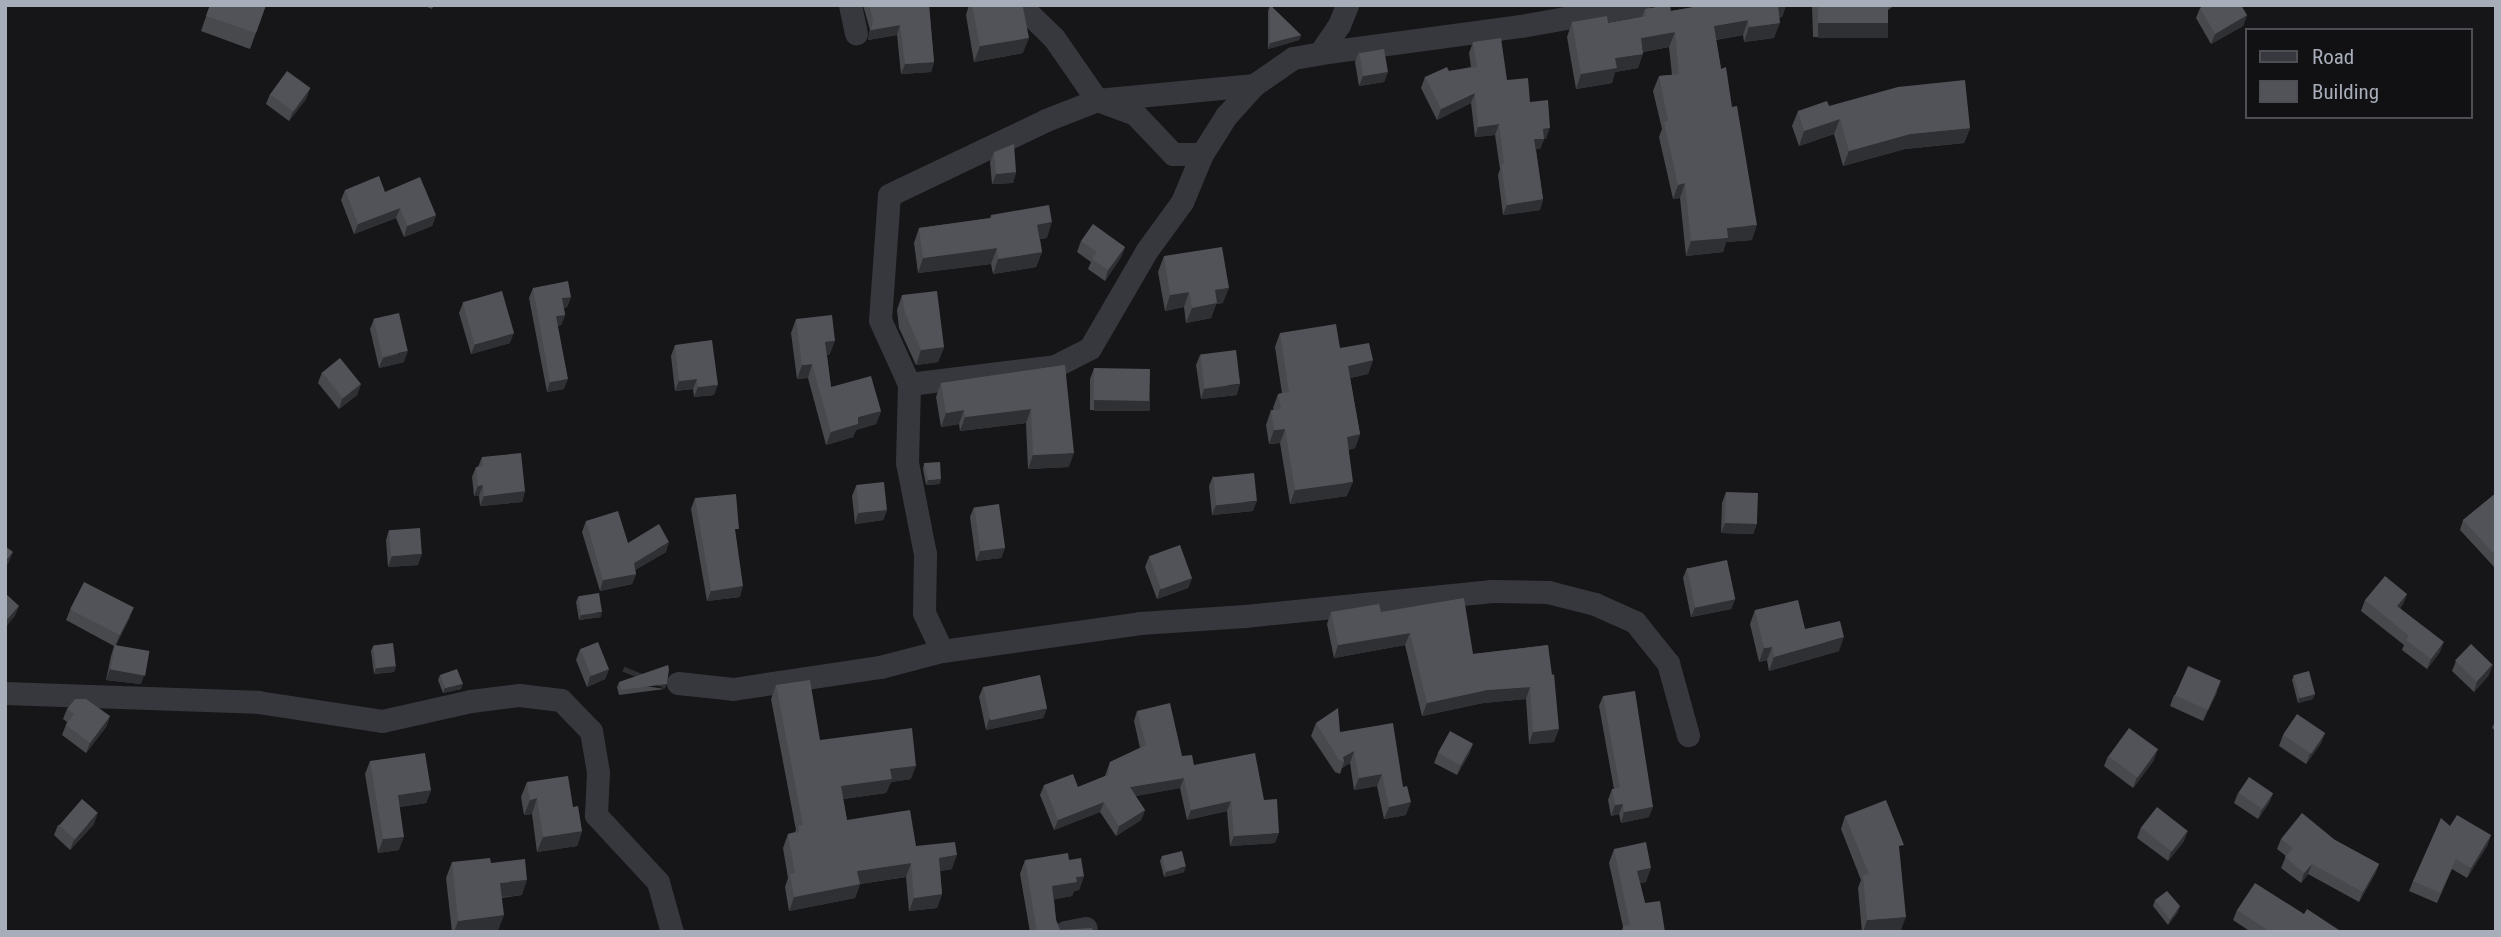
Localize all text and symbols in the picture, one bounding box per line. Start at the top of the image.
legend [2246,28,2473,119]
text: Road [2312,45,2354,69]
text: Building [2312,80,2379,104]

